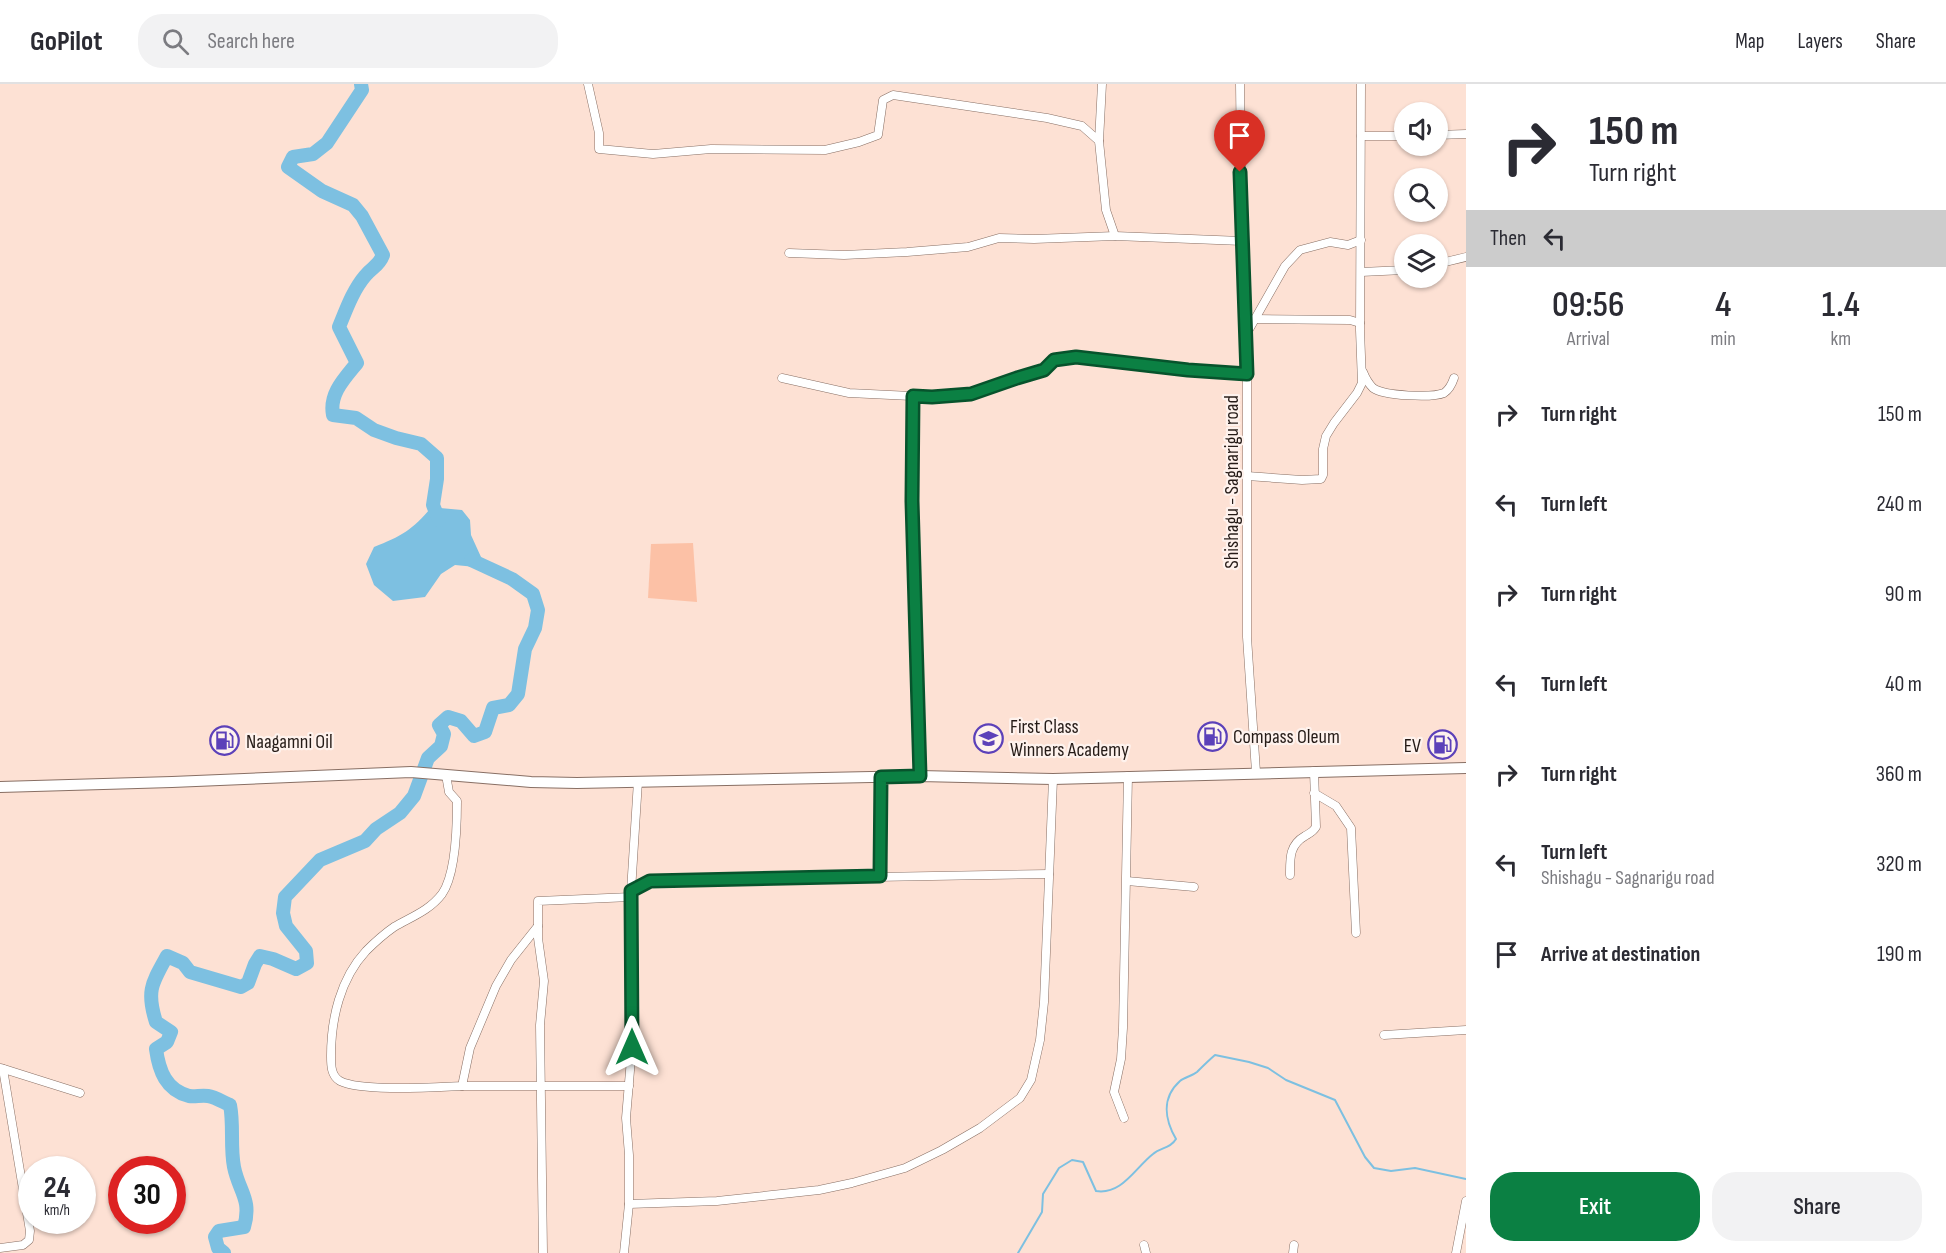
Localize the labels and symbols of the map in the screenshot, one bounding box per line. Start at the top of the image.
pin [1214,110,1265,172]
street label: Shishagu - Sagnarigu road [1220,395,1244,569]
place label: First Class Winners Academy [1010,715,1129,762]
fuel station icon: Compass Oleum [1196,720,1228,752]
school or university icon: First Class Winners Academy [973,722,1005,754]
fuel station icon: Naagamni Oil [209,725,241,757]
place label: Compass Oleum [1233,725,1340,749]
fuel station icon: EV [1426,729,1458,761]
place label: Naagamni Oil [246,730,333,754]
place label: EV [1404,734,1421,758]
position arrow [600,1015,664,1079]
speed limit sign: 30 [108,1156,186,1234]

